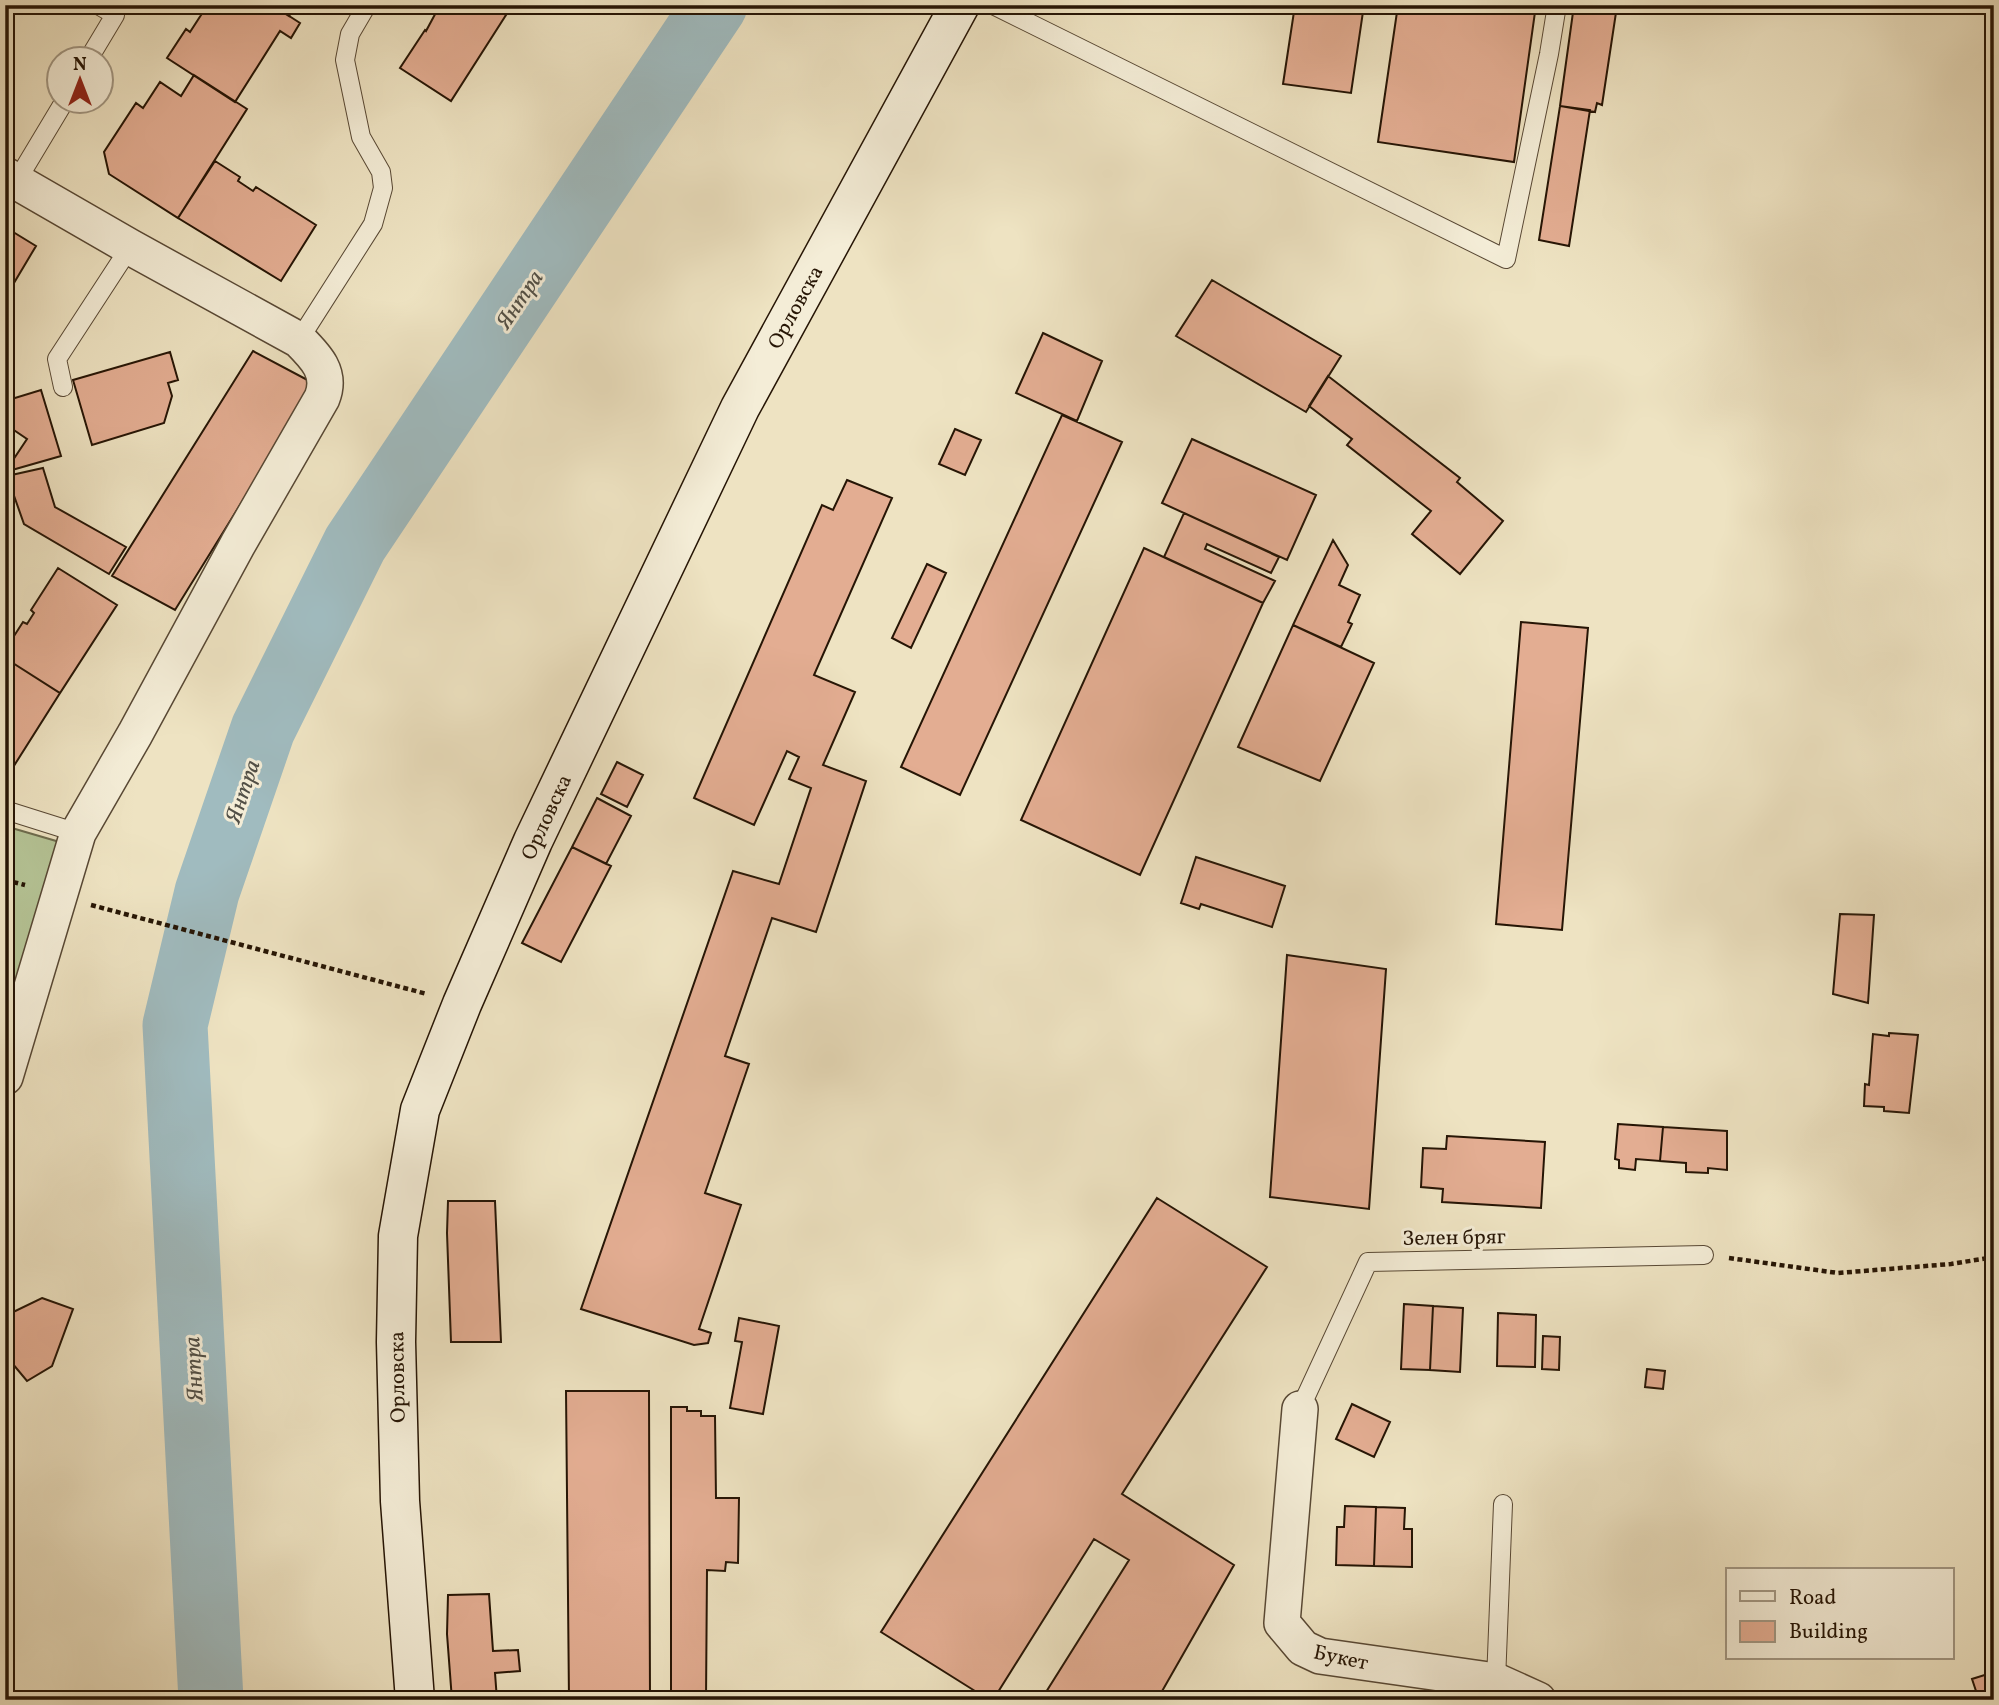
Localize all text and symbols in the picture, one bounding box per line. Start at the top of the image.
north arrow [46,46,116,116]
text: N [73,52,87,78]
street label: Орловска [761,261,831,355]
water label: Янтра [489,264,552,337]
water label: Янтра [218,756,270,828]
street label: Орловска [515,770,580,865]
street label: Зелен бряг [1402,1223,1506,1254]
street label: Орловска [383,1331,414,1423]
water label: Янтра [177,1336,213,1403]
legend [1726,1568,1954,1660]
text: Road [1789,1584,1836,1613]
text: Building [1789,1618,1868,1647]
street label: Букет [1311,1639,1371,1679]

